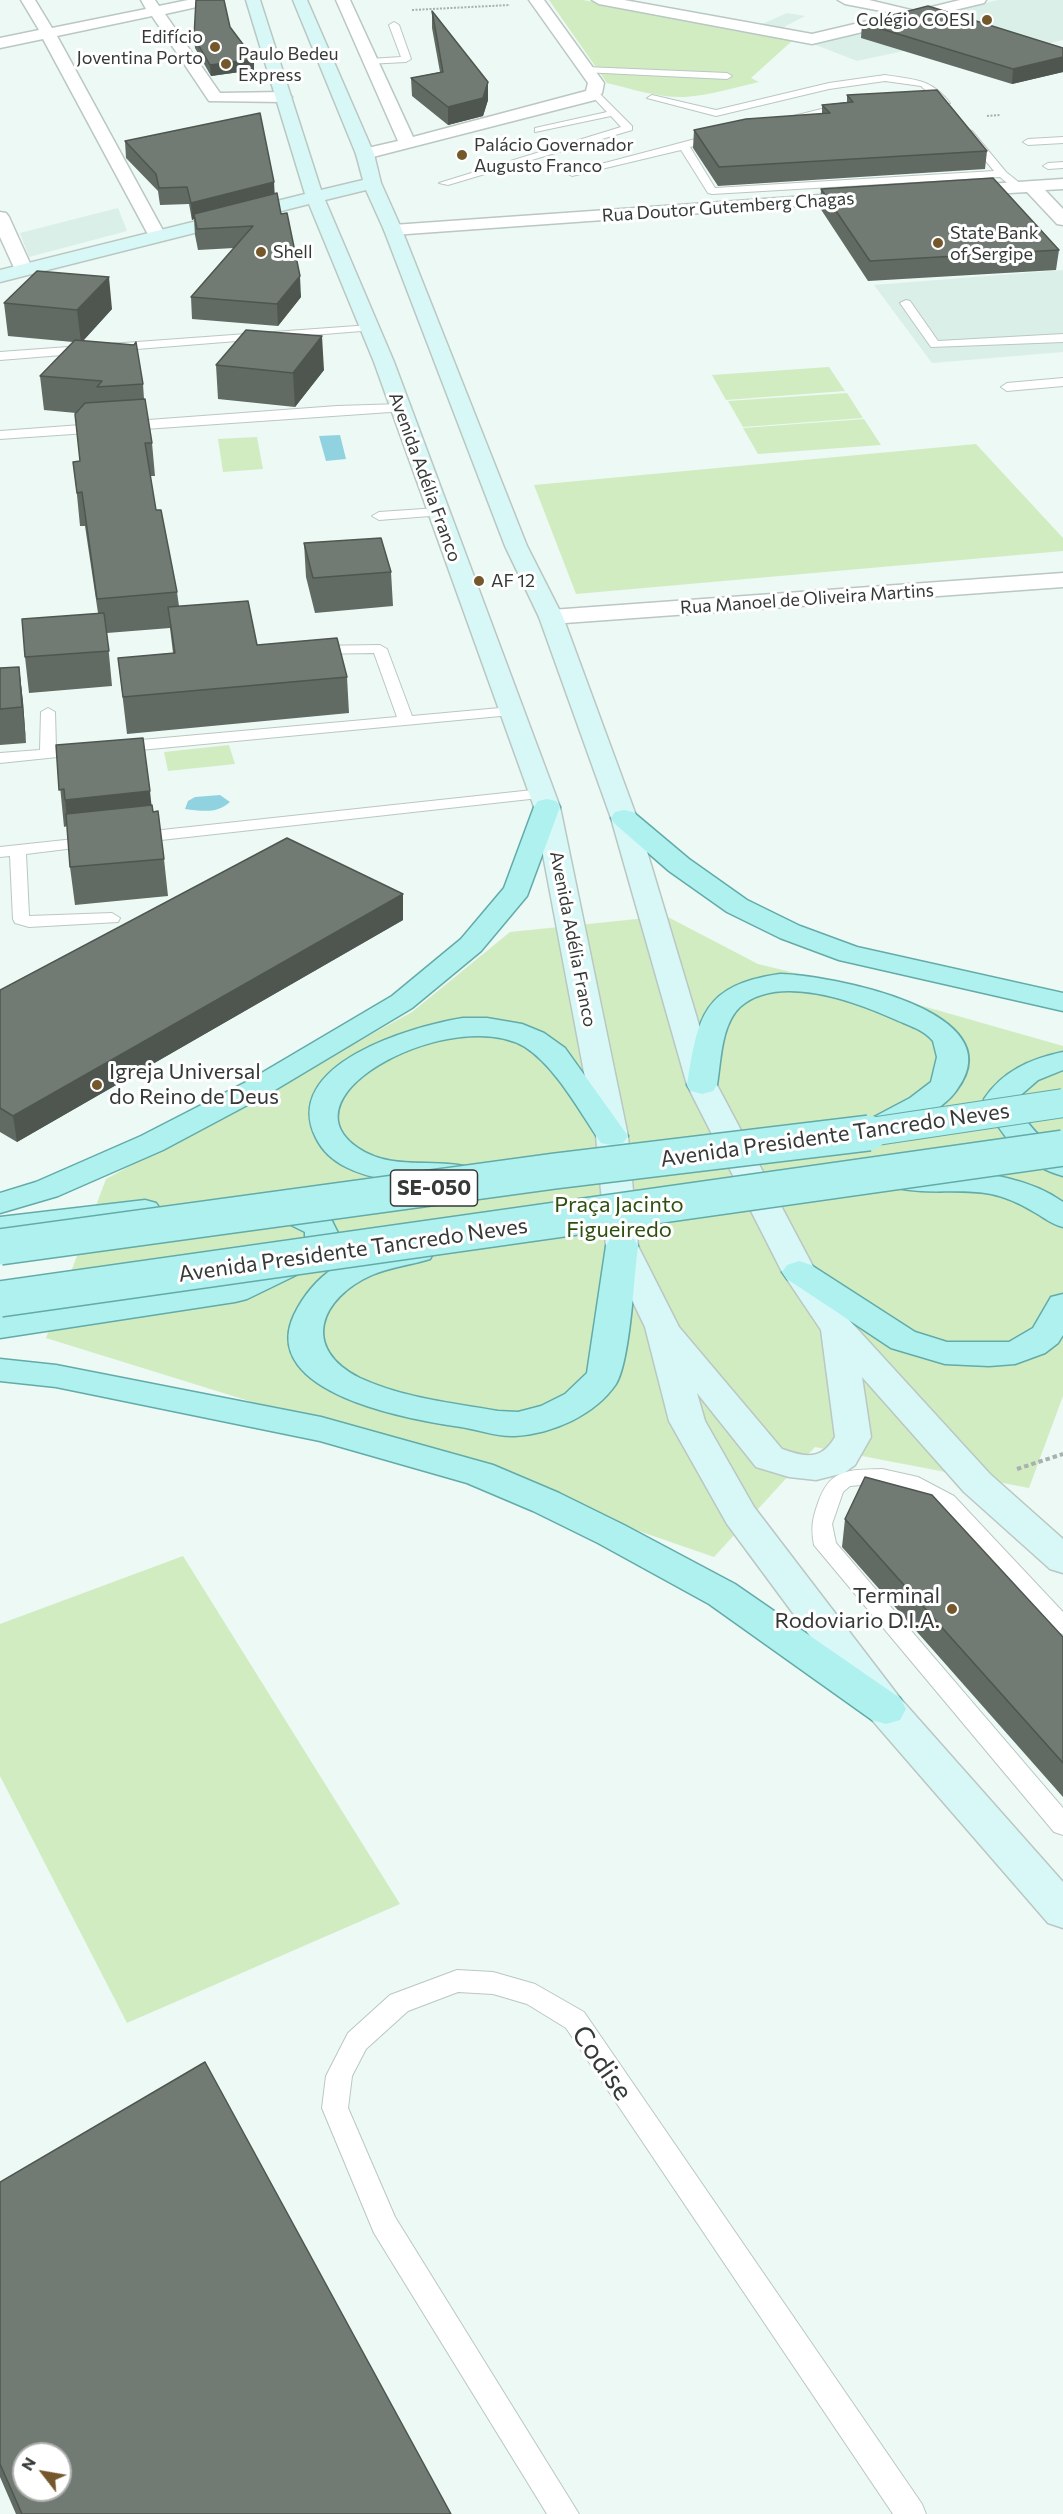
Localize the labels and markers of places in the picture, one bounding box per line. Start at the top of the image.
place label: Colégio COESI [856,9,975,31]
marker: Colégio COESI [980,13,994,27]
place label: Edifício Joventina Porto [76,26,203,68]
marker: Edifício Joventina Porto [208,40,222,54]
place label: Paulo Bedeu Express [238,43,339,86]
marker: Paulo Bedeu Express [219,57,233,71]
place label: Palácio Governador Augusto Franco [474,134,634,176]
marker: Palácio Governador Augusto Franco [455,148,469,162]
place label: State Bank of Sergipe [950,222,1038,264]
marker: State Bank of Sergipe [931,236,945,250]
place label: Shell [273,241,313,263]
marker: Shell [254,245,268,259]
place label: AF 12 [491,570,535,592]
marker: AF 12 [472,574,486,588]
place label: Igreja Universal do Reino de Deus [109,1059,279,1110]
marker: Igreja Universal do Reino de Deus [90,1078,104,1092]
place label: Terminal Rodoviario D.I.A. [775,1583,940,1634]
marker: Terminal Rodoviario D.I.A. [945,1602,959,1616]

